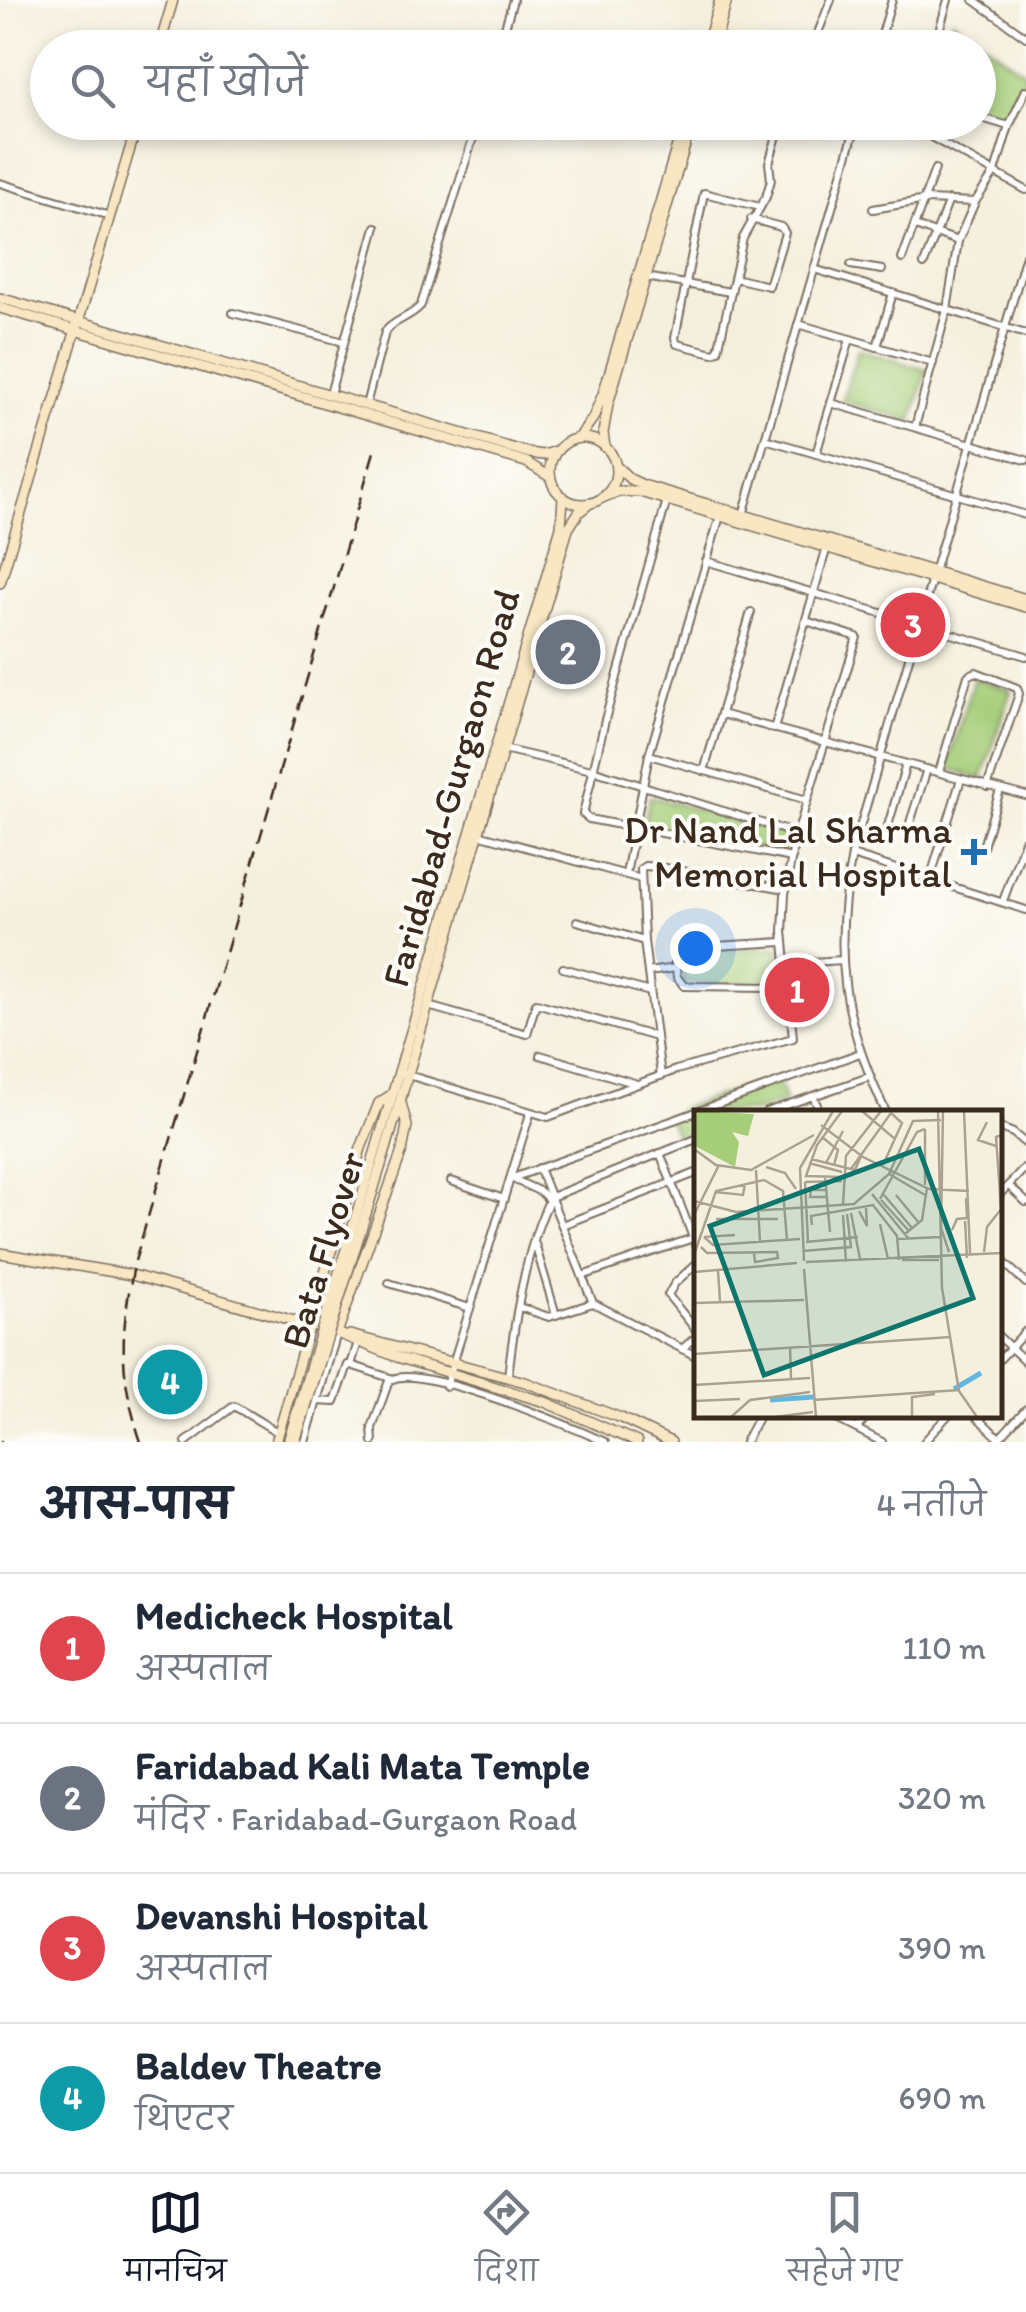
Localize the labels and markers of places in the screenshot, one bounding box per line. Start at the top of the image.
pin: 3 [880,588,946,662]
pin: 2 [536,614,600,690]
place label: Dr Nand Lal Sharma Memorial Hospital [624,807,952,897]
marker: Dr Nand Lal Sharma Memorial Hospital [961,839,987,865]
pin: 1 [764,952,830,1028]
pin: 4 [138,1344,202,1420]

